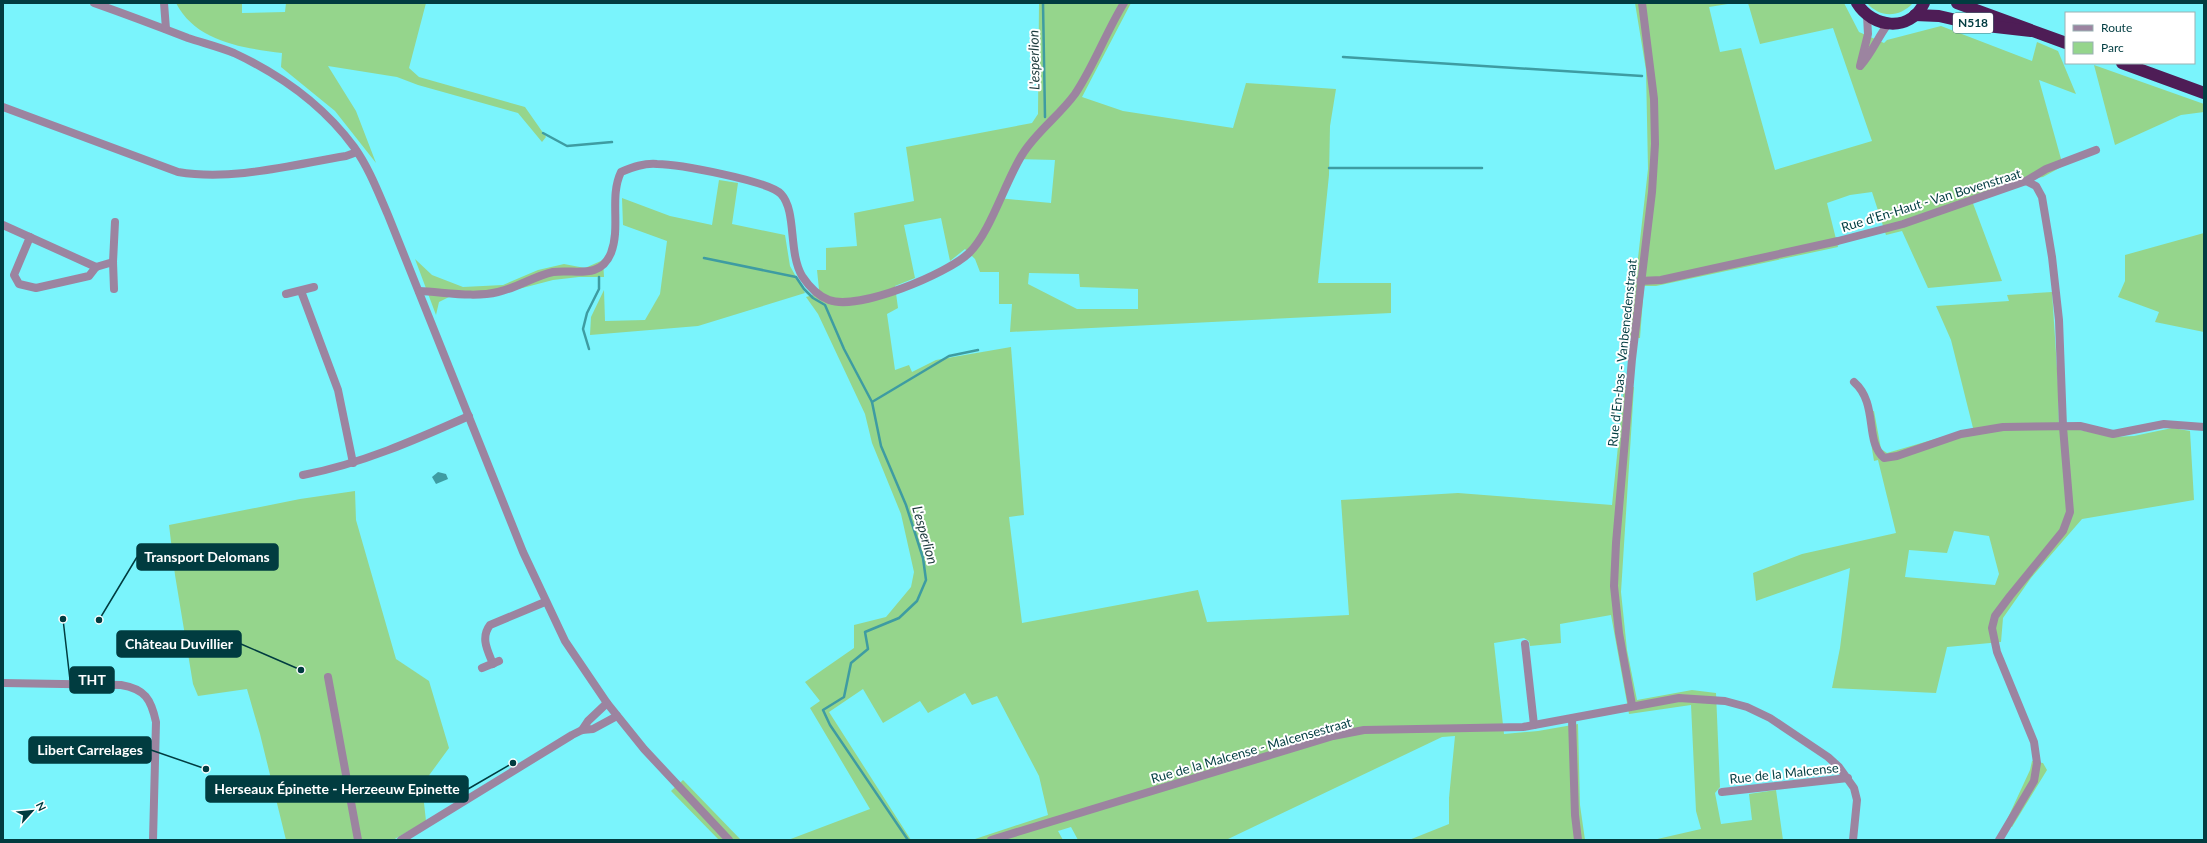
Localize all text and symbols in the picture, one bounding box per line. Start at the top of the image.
legend [2065,12,2195,64]
road number: N518 [1953,13,1993,33]
text: Route [2101,20,2132,35]
water label: L'esperlion [1024,30,1043,90]
text: Parc [2101,40,2124,55]
street label: Rue d'En-Haut - Van Bovenstraat [1839,165,2023,235]
street label: Rue d'En-bas - Vanbenedenstraat [1604,258,1640,448]
water label: L'esperlion [909,504,942,566]
callout: Transport Delomans [137,544,278,570]
text: Transport Delomans [144,548,270,565]
callout: Château Duvillier [117,631,241,657]
text: Château Duvillier [125,635,234,652]
callout: THT [70,667,114,693]
text: THT [78,671,106,688]
street label: Rue de la Malcense - Malcensestraat [1149,714,1353,786]
callout: Libert Carrelages [29,737,151,763]
text: Libert Carrelages [37,741,143,758]
street label: Rue de la Malcense [1729,759,1840,787]
callout: Herseaux Épinette - Herzeeuw Epinette [206,776,468,802]
text: Herseaux Épinette - Herzeeuw Epinette [214,780,460,797]
north arrow [12,791,52,831]
text: N [34,800,49,813]

